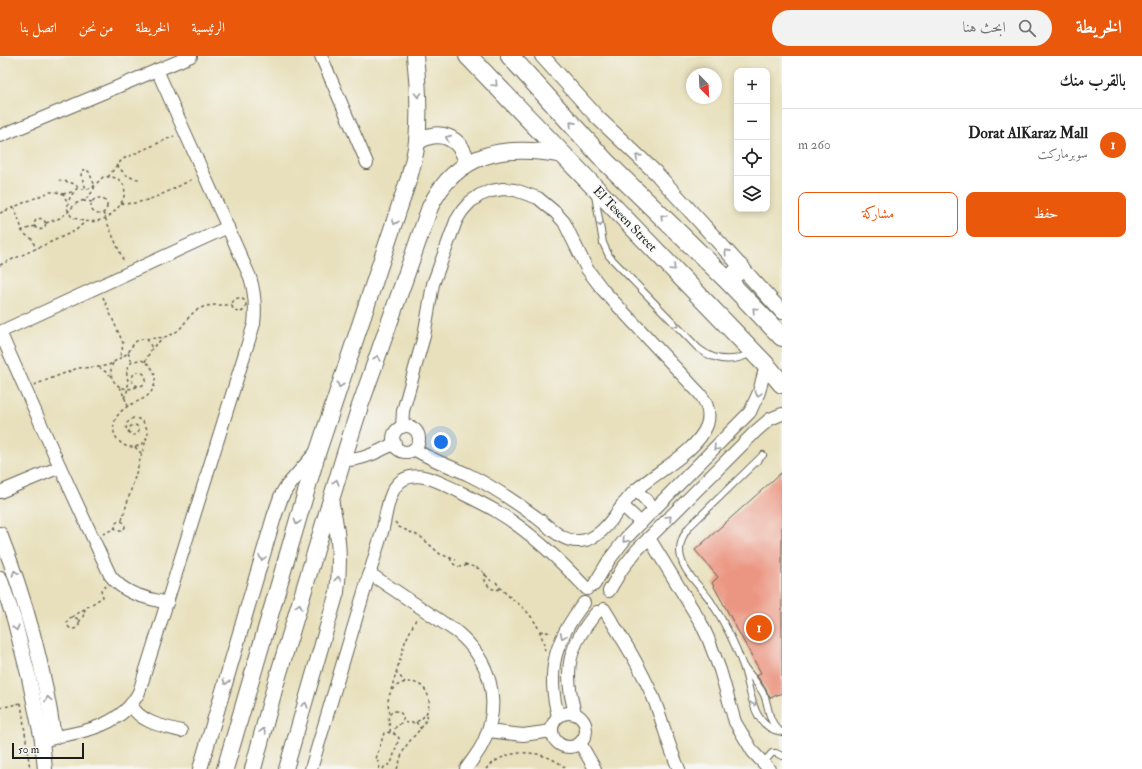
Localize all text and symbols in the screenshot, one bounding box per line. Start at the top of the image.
search box [772,10,1052,46]
text: الخريطة [1076,15,1122,39]
icon: search [1016,17,1038,39]
text: ابحث هنا [963,18,1006,37]
text: اتصل بنا [20,19,57,36]
text: من نحن [79,19,113,36]
text: الخريطة [135,19,169,36]
text: الرئيسية [191,19,225,36]
north arrow [686,68,722,104]
map controls [734,68,770,212]
button: + [734,68,770,104]
text: بالقرب منك [1060,70,1126,91]
one-way arrow [490,79,498,87]
one-way arrow [414,92,422,98]
button: − [734,104,770,140]
one-way arrow [570,121,577,129]
text: Dorat AlKaraz Mall [968,124,1088,143]
one-way arrow [445,135,453,143]
text: 260 m [798,137,831,153]
text: 1 [1111,137,1115,153]
button: locate [734,140,770,176]
text: سوبرماركت [1038,146,1088,162]
one-way arrow [635,155,643,162]
button: layers [734,176,770,212]
street label: El Teseen Street [590,183,660,255]
button: مشاركة [798,192,958,237]
button: حفظ [966,192,1126,237]
one-way arrow [660,214,668,222]
one-way arrow [391,218,400,225]
one-way arrow [595,221,604,227]
one-way arrow [724,249,732,257]
one-way arrow [668,263,676,271]
one-way arrow [752,307,759,315]
one-way arrow [671,320,679,328]
one-way arrow [372,355,380,362]
one-way arrow [336,381,345,388]
one-way arrow [754,391,763,398]
your location [431,432,451,452]
one-way arrow [713,443,721,451]
one-way arrow [332,479,340,485]
one-way arrow [664,515,672,523]
one-way arrow [293,518,302,525]
one-way arrow [622,536,629,543]
one-way arrow [258,554,267,561]
one-way arrow [11,570,19,577]
one-way arrow [334,576,343,582]
one-way arrow [294,603,303,610]
pin: 1 [746,613,772,643]
one-way arrow [11,624,20,631]
one-way arrow [560,631,568,639]
one-way arrow [222,679,231,686]
one-way arrow [44,696,52,702]
one-way arrow [749,699,758,706]
one-way arrow [300,701,309,708]
one-way arrow [258,728,267,735]
scale bar [12,741,84,760]
text: 50 m [18,743,39,756]

